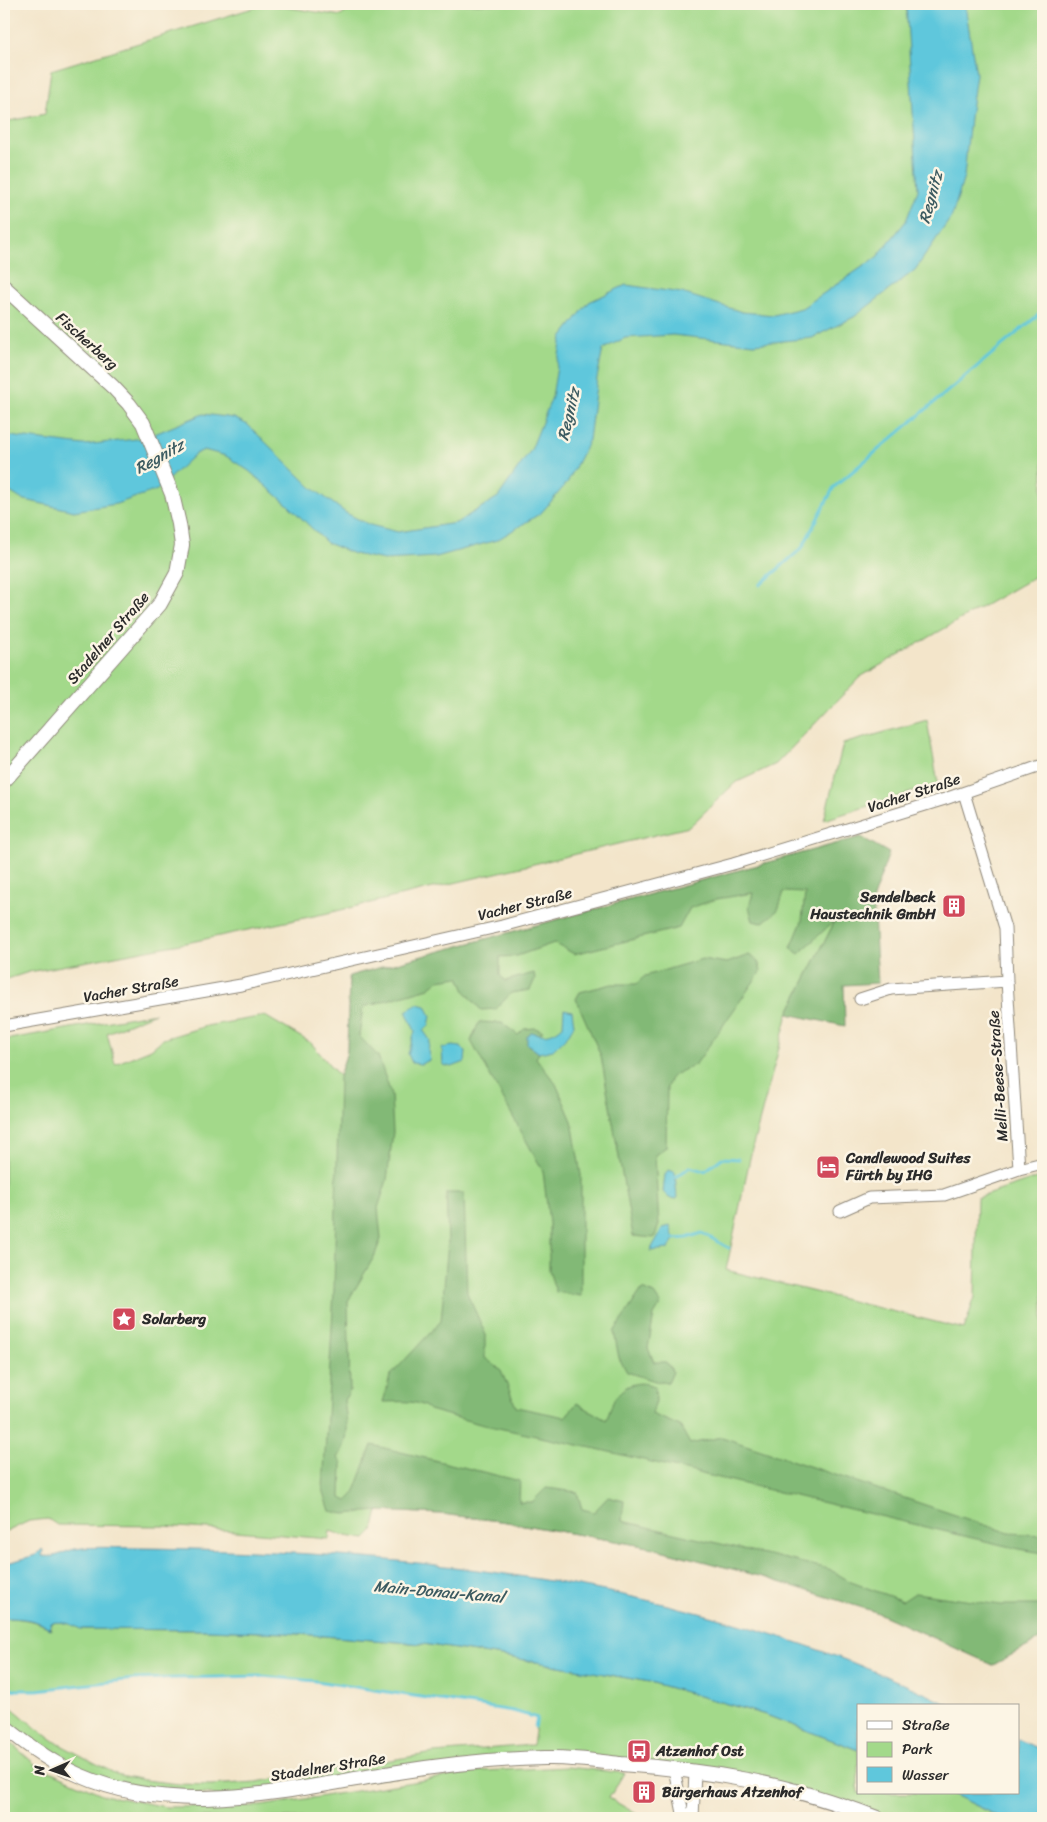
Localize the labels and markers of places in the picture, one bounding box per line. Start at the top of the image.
place label: Sendelbeck Haustechnik GmbH [809,884,936,927]
building icon: Sendelbeck Haustechnik GmbH [941,893,967,919]
place label: Candlewood Suites Fürth by IHG [845,1145,971,1188]
hotel icon: Candlewood Suites Fürth by IHG [815,1154,841,1180]
place icon: Solarberg [111,1306,137,1332]
place label: Solarberg [141,1306,206,1332]
bus stop icon: Atzenhof Ost [626,1738,652,1764]
place label: Atzenhof Ost [655,1738,744,1764]
building icon: Bürgerhaus Atzenhof [631,1779,657,1805]
place label: Bürgerhaus Atzenhof [662,1779,805,1805]

